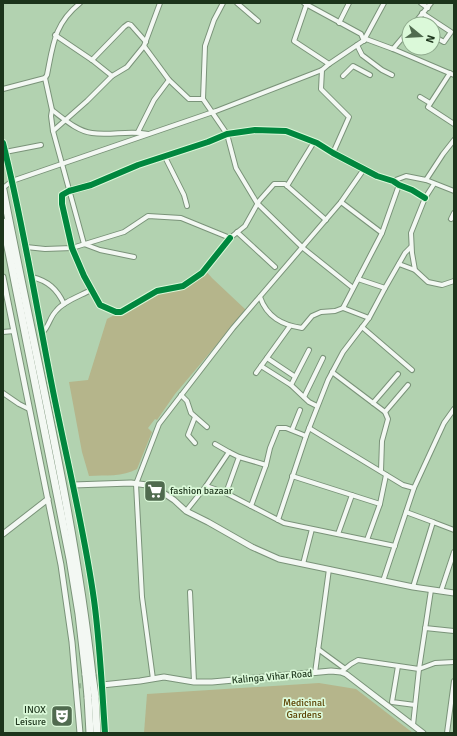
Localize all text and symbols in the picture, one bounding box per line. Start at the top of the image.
north arrow [401,16,441,56]
text: N [423,33,437,45]
supermarket icon: fashion bazaar [142,478,168,504]
place label: fashion bazaar [170,485,233,497]
street label: Kalinga Vihar Road [231,667,313,687]
park label: Medicinal Gardens [283,697,325,721]
theatre icon: INOX Leisure [49,703,75,729]
place label: INOX Leisure [15,704,46,728]

